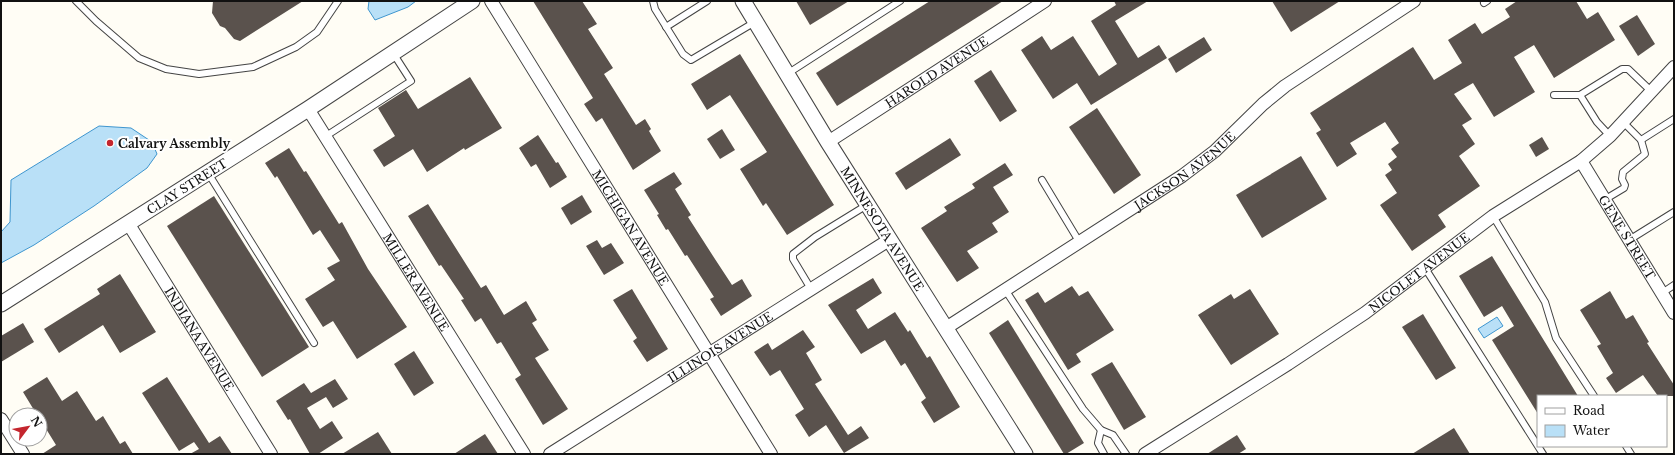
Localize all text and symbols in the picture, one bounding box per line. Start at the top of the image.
street label: HAROLD AVENUE [882,33,991,111]
street label: JACKSON AVENUE [1130,128,1238,213]
place label: Calvary Assembly [118,136,231,151]
marker: Calvary Assembly [105,138,115,148]
street label: CLAY STREET [144,155,230,217]
street label: MINNESOTA AVENUE [838,164,928,294]
street label: MICHIGAN AVENUE [589,167,672,288]
street label: GENE STREET [1596,192,1659,282]
street label: NICOLET AVENUE [1366,229,1473,315]
street label: MILLER AVENUE [380,230,453,334]
street label: INDIANA AVENUE [162,284,238,394]
street label: ILLINOIS AVENUE [665,308,776,385]
legend [1537,395,1667,447]
text: Road [1573,403,1605,418]
north arrow [8,407,48,447]
text: N [28,414,46,430]
text: Water [1572,423,1610,438]

